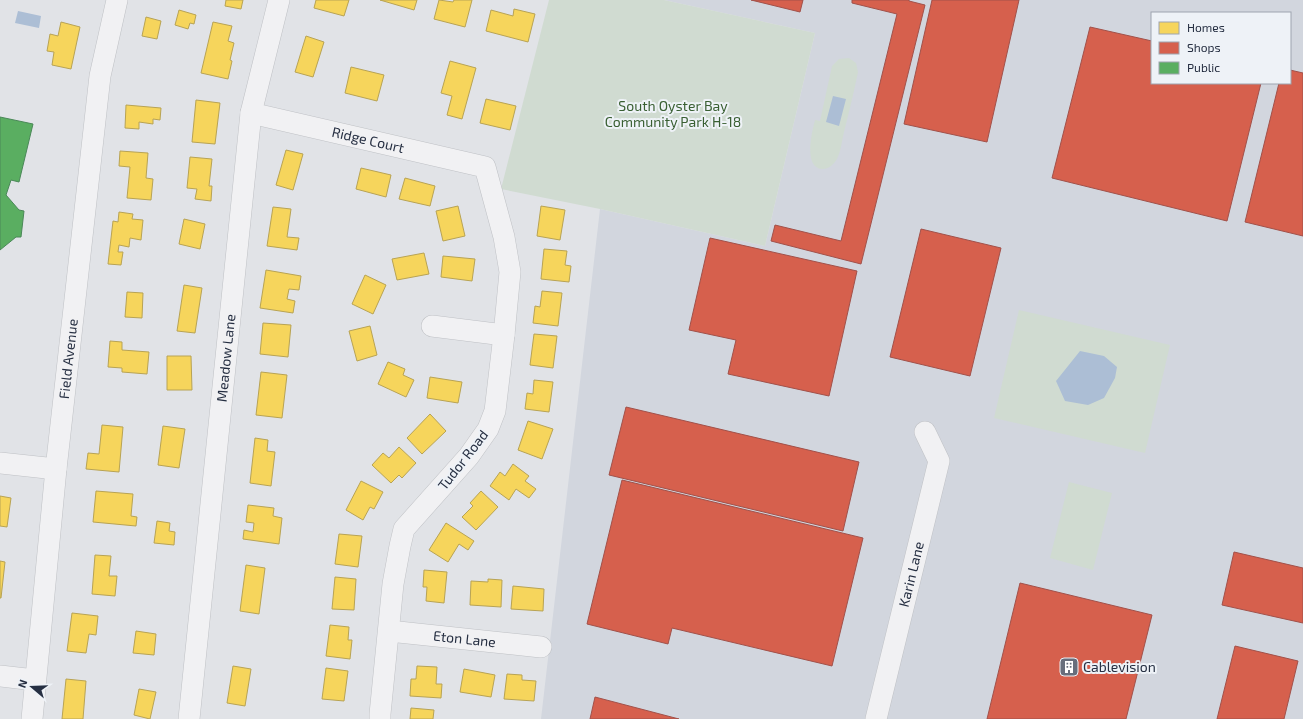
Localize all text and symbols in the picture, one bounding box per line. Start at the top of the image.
legend [1151,12,1291,84]
text: Homes [1187,20,1225,34]
text: Shops [1187,40,1221,54]
text: Public [1187,60,1220,74]
park label: South Oyster Bay Community Park H-18 [605,97,741,130]
street label: Ridge Court [330,123,406,156]
street label: Meadow Lane [212,313,238,403]
street label: Field Avenue [55,318,81,400]
street label: Tudor Road [434,426,491,493]
street label: Karin Lane [895,540,927,609]
street label: Eton Lane [432,627,497,650]
building icon: Cablevision [1058,656,1080,678]
place label: Cablevision [1083,658,1156,675]
north arrow [12,667,52,707]
text: N [15,678,30,689]

